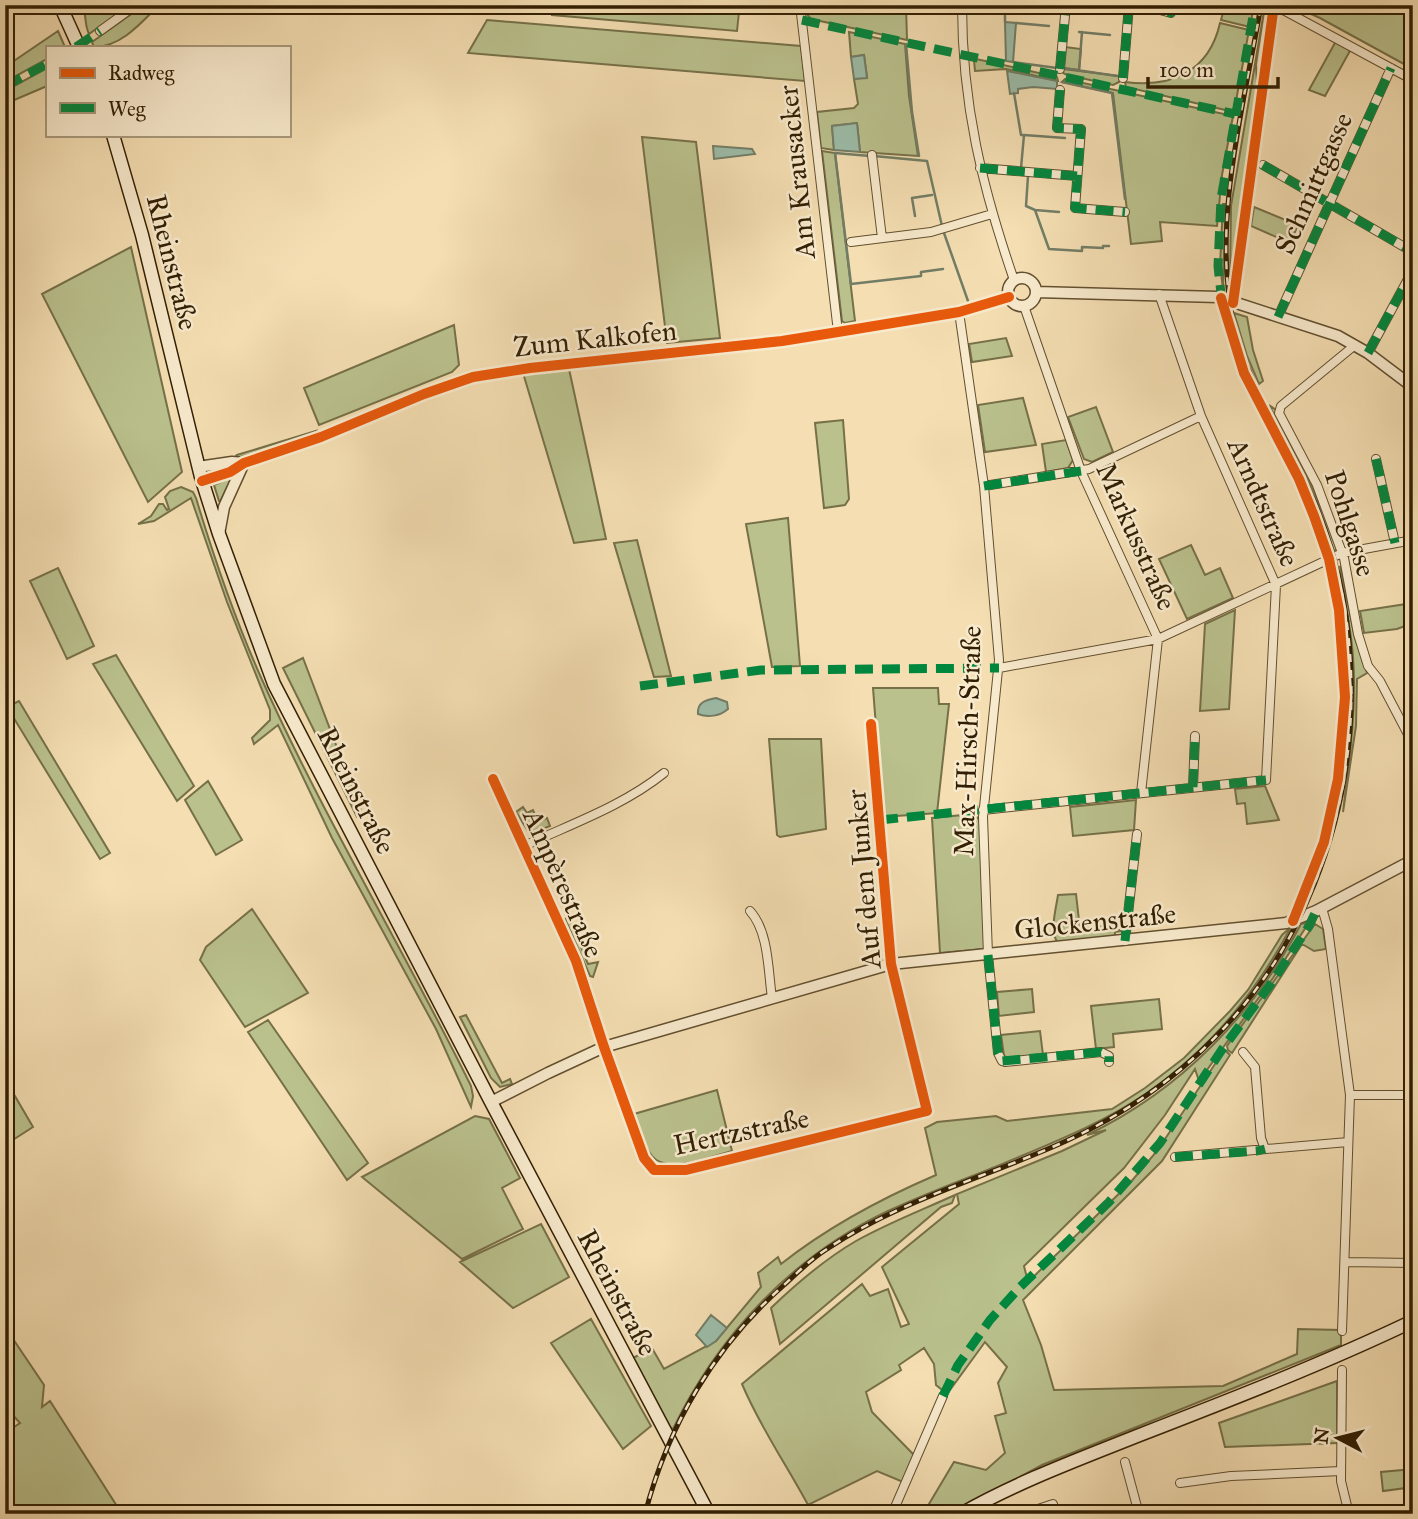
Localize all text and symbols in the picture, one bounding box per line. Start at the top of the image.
legend [46,46,290,136]
scale bar [1148,46,1278,90]
text: 100 m [1159,57,1214,83]
text: Radweg [108,60,174,86]
street label: Am Krausacker [770,83,823,261]
text: Weg [108,96,146,122]
street label: Schmittgasse [1267,107,1360,259]
street label: Rheinstraße [139,191,206,333]
street label: Zum Kalkofen [512,313,679,364]
street label: Arndtstraße [1219,432,1307,572]
street label: Markusstraße [1088,457,1185,615]
street label: Pohlgasse [1317,466,1384,581]
street label: Max-Hirsch-Straße [946,625,989,857]
street label: Rheinstraße [310,721,404,860]
street label: Auf dem Junker [838,787,889,971]
street label: Ampèrestraße [515,803,612,963]
street label: Glockenstraße [1013,896,1178,947]
street label: Hertzstraße [670,1100,812,1163]
street label: Rheinstraße [570,1223,665,1362]
north arrow [1302,1404,1372,1474]
text: N [1309,1427,1334,1445]

